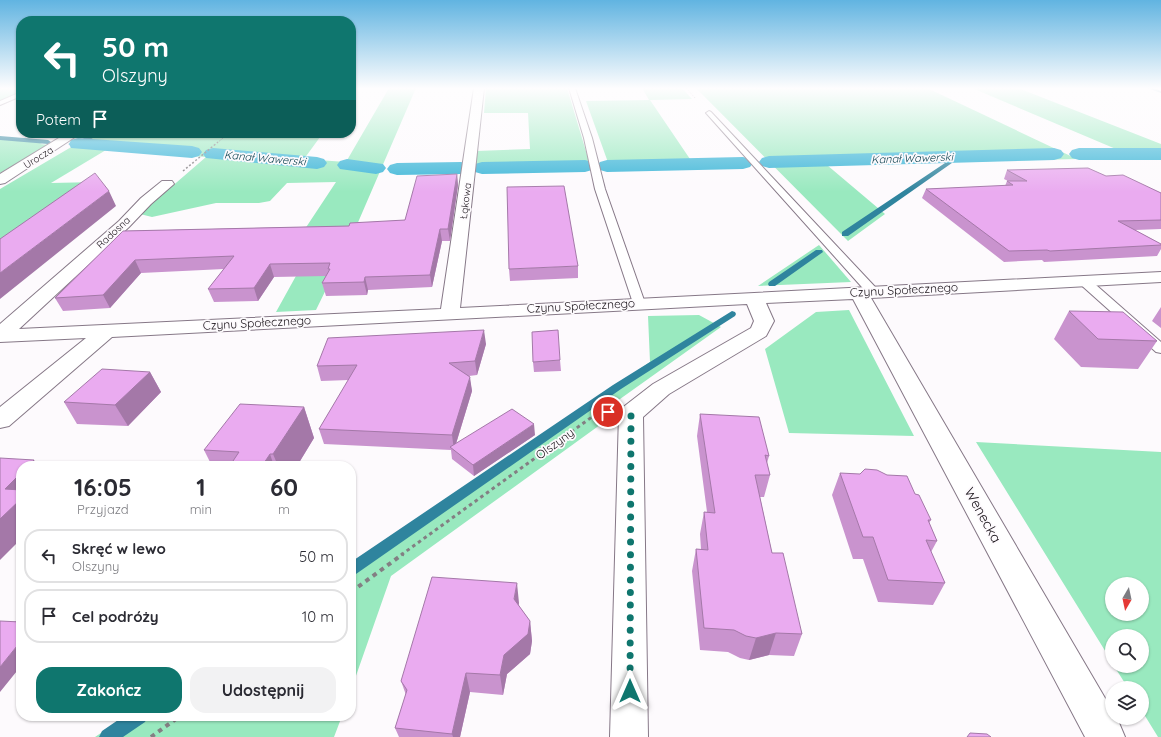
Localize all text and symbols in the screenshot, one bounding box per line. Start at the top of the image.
text: 50 m [102,29,169,64]
icon: left [36,32,88,84]
text: Olszyny [102,64,168,87]
icon: arrive [89,108,111,130]
text: Potem [36,110,81,129]
street label: Urocza [21,143,56,172]
water label: Kanał Wawerski [224,147,308,169]
water label: Kanał Wawerski [871,150,955,166]
street label: Łąkowa [457,182,474,220]
street label: Radosna [94,213,133,251]
street label: Czynu Społecznego [849,279,958,300]
street label: Czynu Społecznego [526,295,635,316]
street label: Czynu Społecznego [202,312,311,333]
pin [591,395,625,429]
icon: arrive [597,401,619,423]
street label: Olszyny [533,425,577,463]
text: 16:05 [74,472,132,502]
text: 1 [196,472,206,502]
text: 60 [270,472,298,502]
street label: Wenecka [960,484,1006,546]
text: Przyjazd [77,501,129,517]
text: min [190,501,212,517]
text: m [278,501,290,517]
text: Skręć w lewo [72,539,166,558]
icon: left [38,545,60,567]
text: 50 m [299,547,334,566]
text: Olszyny [72,558,120,574]
north arrow [1105,577,1149,621]
map controls [1105,577,1149,725]
icon: arrive [38,605,60,627]
text: Cel podróży [72,607,159,626]
text: 10 m [302,607,334,626]
button: search [1105,629,1149,673]
button: Zakończ [36,667,182,713]
button: Udostępnij [190,667,336,713]
position arrow [609,670,651,712]
button: layers [1105,681,1149,725]

